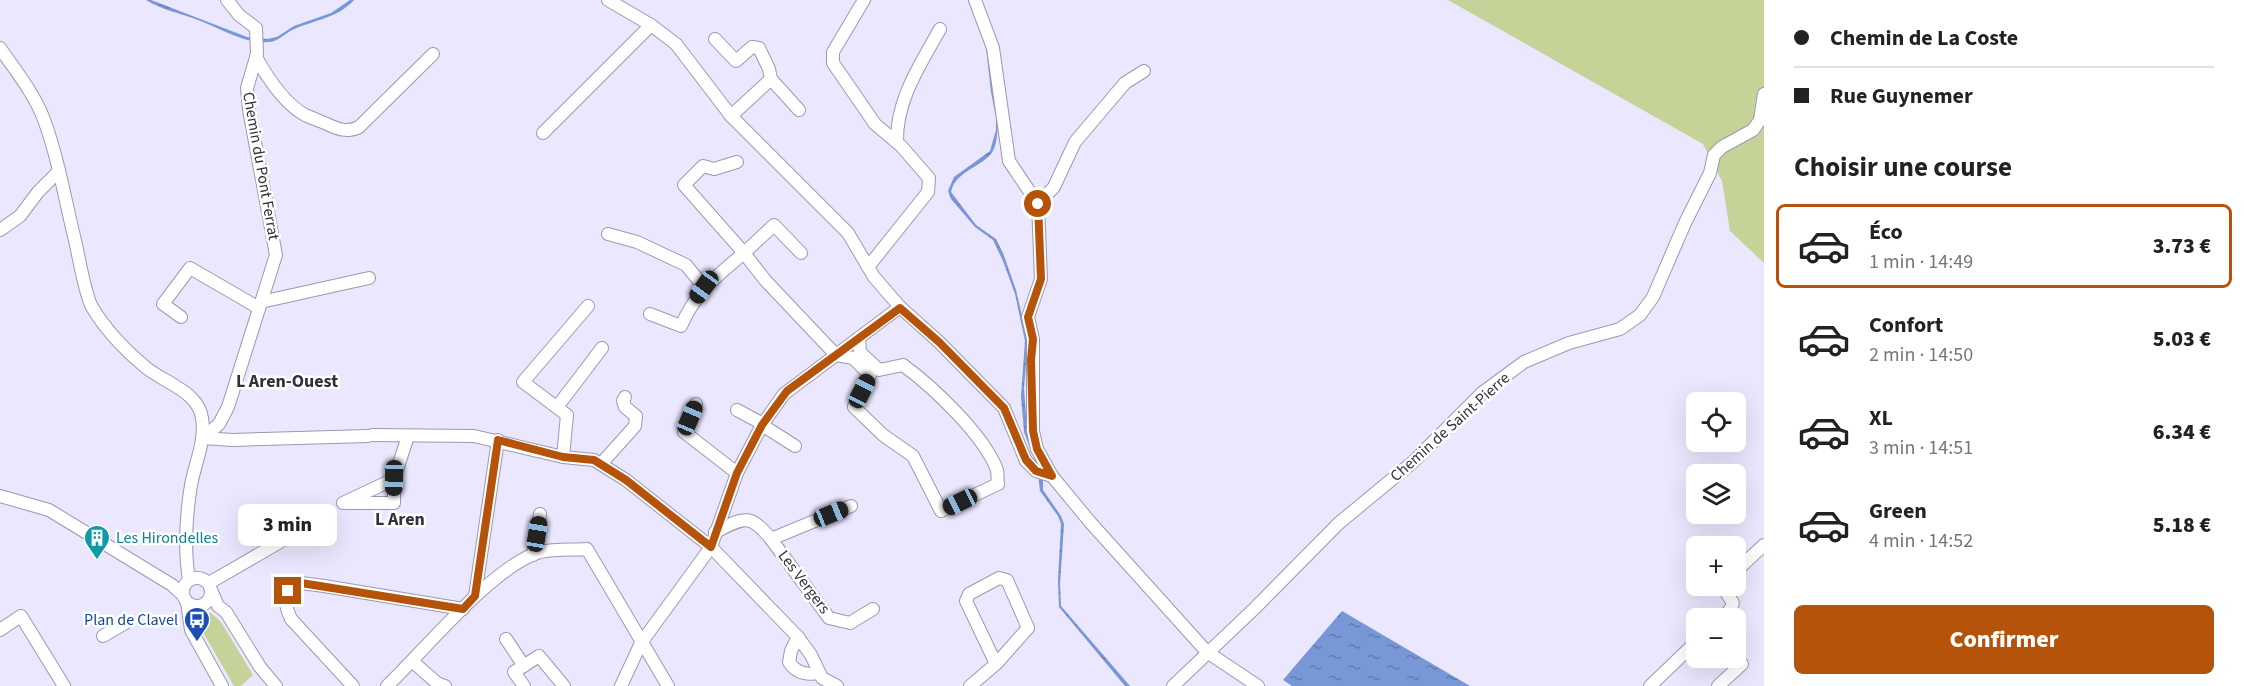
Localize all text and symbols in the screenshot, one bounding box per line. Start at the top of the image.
text: Chemin de La Coste [1830,22,2018,54]
text: Rue Guynemer [1830,80,1973,112]
street label: Chemin du Pont Ferrat [237,90,285,242]
text: Choisir une course [1794,148,2012,187]
route start [1024,190,1051,217]
text: Éco [1869,216,1903,248]
icon: car [1797,219,1851,273]
text: 3.73 € [2153,230,2211,262]
text: 1 min · 14:49 [1869,248,1973,276]
car [686,267,722,307]
text: Confort [1869,309,1943,341]
icon: car [1797,312,1851,366]
text: 5.03 € [2153,323,2211,355]
text: 2 min · 14:50 [1869,341,1973,369]
street label: Chemin de Saint-Pierre [1385,367,1515,487]
district label: L Aren-Ouest [236,369,338,394]
car [846,371,878,411]
map controls [1686,392,1746,668]
button: locate [1686,392,1746,452]
car [675,398,705,438]
text: XL [1869,402,1893,434]
icon: car [1797,405,1851,459]
text: 6.34 € [2153,416,2211,448]
text: 3 min · 14:51 [1869,434,1973,462]
car [385,460,403,496]
button: layers [1686,464,1746,524]
car [940,486,980,518]
text: Green [1869,495,1927,527]
icon: car [1797,498,1851,552]
car [811,499,851,529]
callout: 3 min [238,504,338,546]
district label: L Aren [375,507,425,532]
text: 5.18 € [2153,509,2211,541]
text: 3 min [263,511,312,539]
car [525,515,549,553]
building icon: Les Hirondelles [82,523,112,561]
place label: Les Hirondelles [116,527,219,549]
text: 4 min · 14:52 [1869,527,1973,555]
button: + [1686,536,1746,596]
street label: Les Vergers [773,546,835,619]
route end [274,577,301,604]
bus stop icon: Plan de Clavel [182,605,212,643]
button: Confirmer [1794,605,2214,674]
button: − [1686,608,1746,668]
place label: Plan de Clavel [84,609,178,631]

